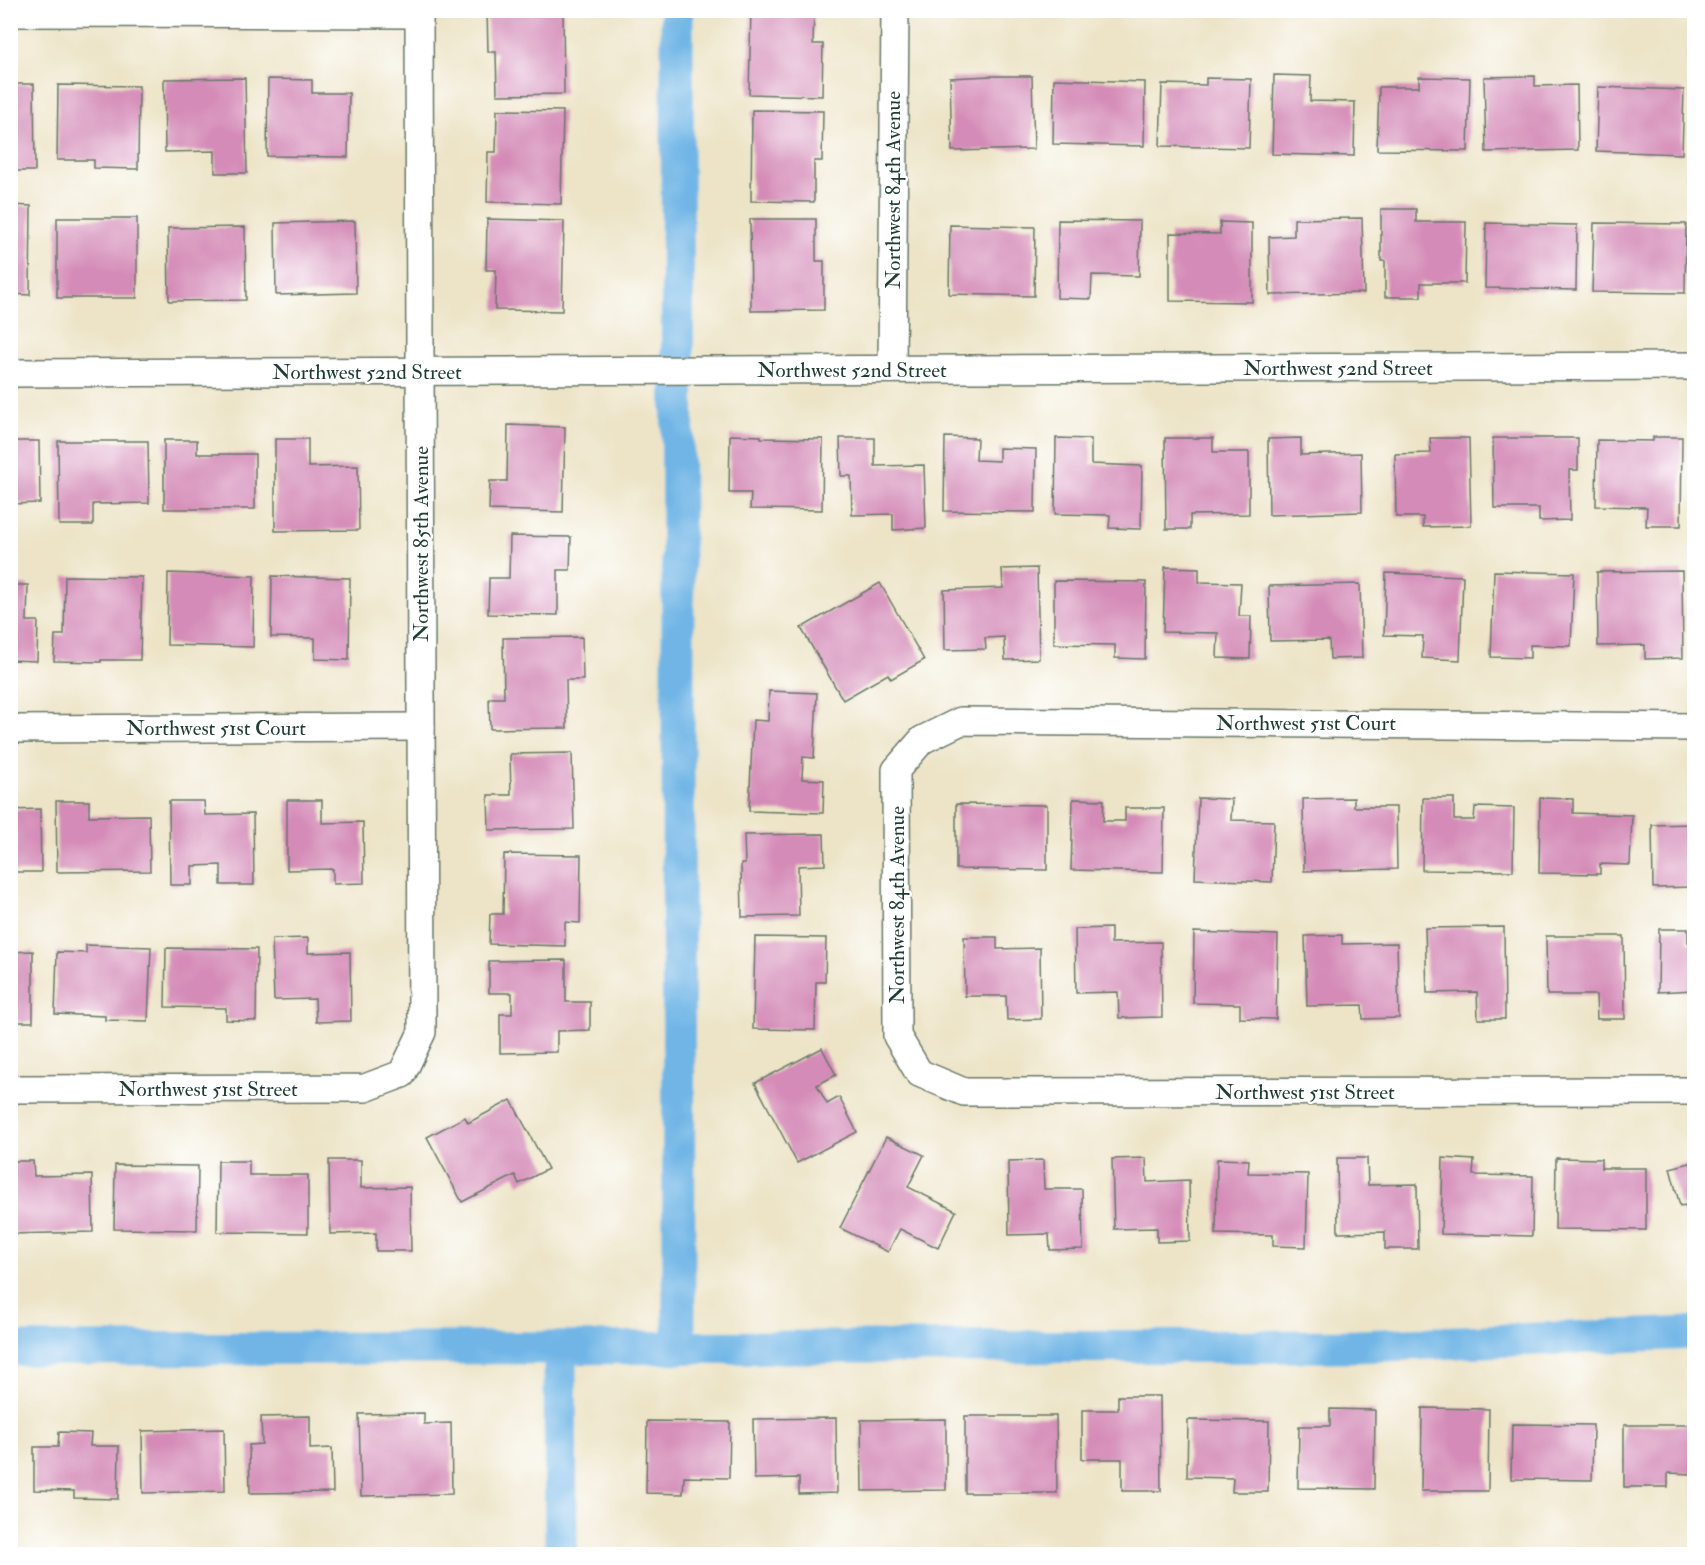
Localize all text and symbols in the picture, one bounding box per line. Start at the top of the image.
street label: Northwest 84th Avenue [880,91,907,289]
street label: Northwest 52nd Street [1243,355,1433,382]
street label: Northwest 52nd Street [757,357,947,384]
street label: Northwest 52nd Street [272,359,462,386]
street label: Northwest 85th Avenue [408,446,435,642]
street label: Northwest 51st Court [1216,710,1396,737]
street label: Northwest 51st Court [126,715,306,742]
street label: Northwest 84th Avenue [884,806,911,1004]
street label: Northwest 51st Street [118,1076,298,1103]
street label: Northwest 51st Street [1215,1079,1395,1106]

